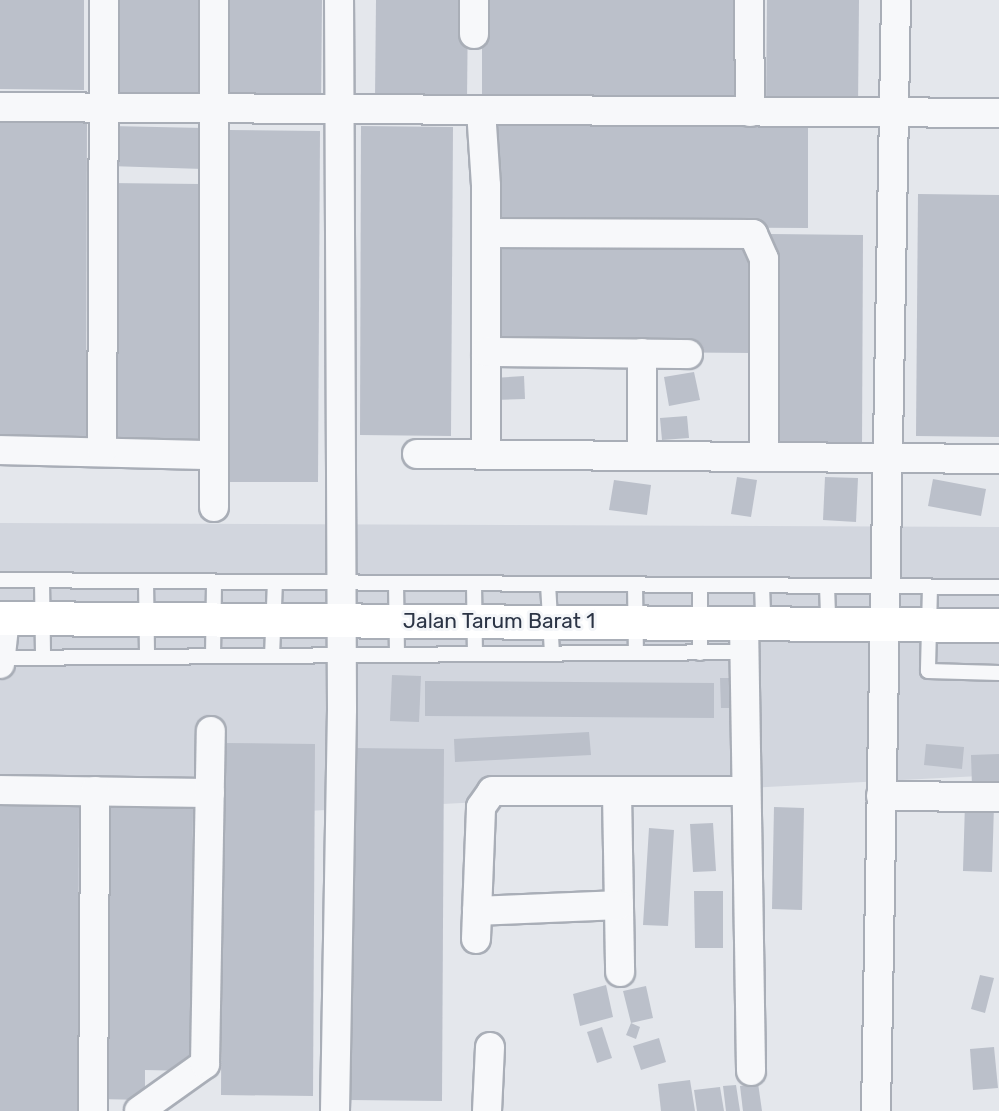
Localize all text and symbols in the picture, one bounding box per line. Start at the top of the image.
street label: Jalan Tarum Barat 1 [403,608,595,634]

